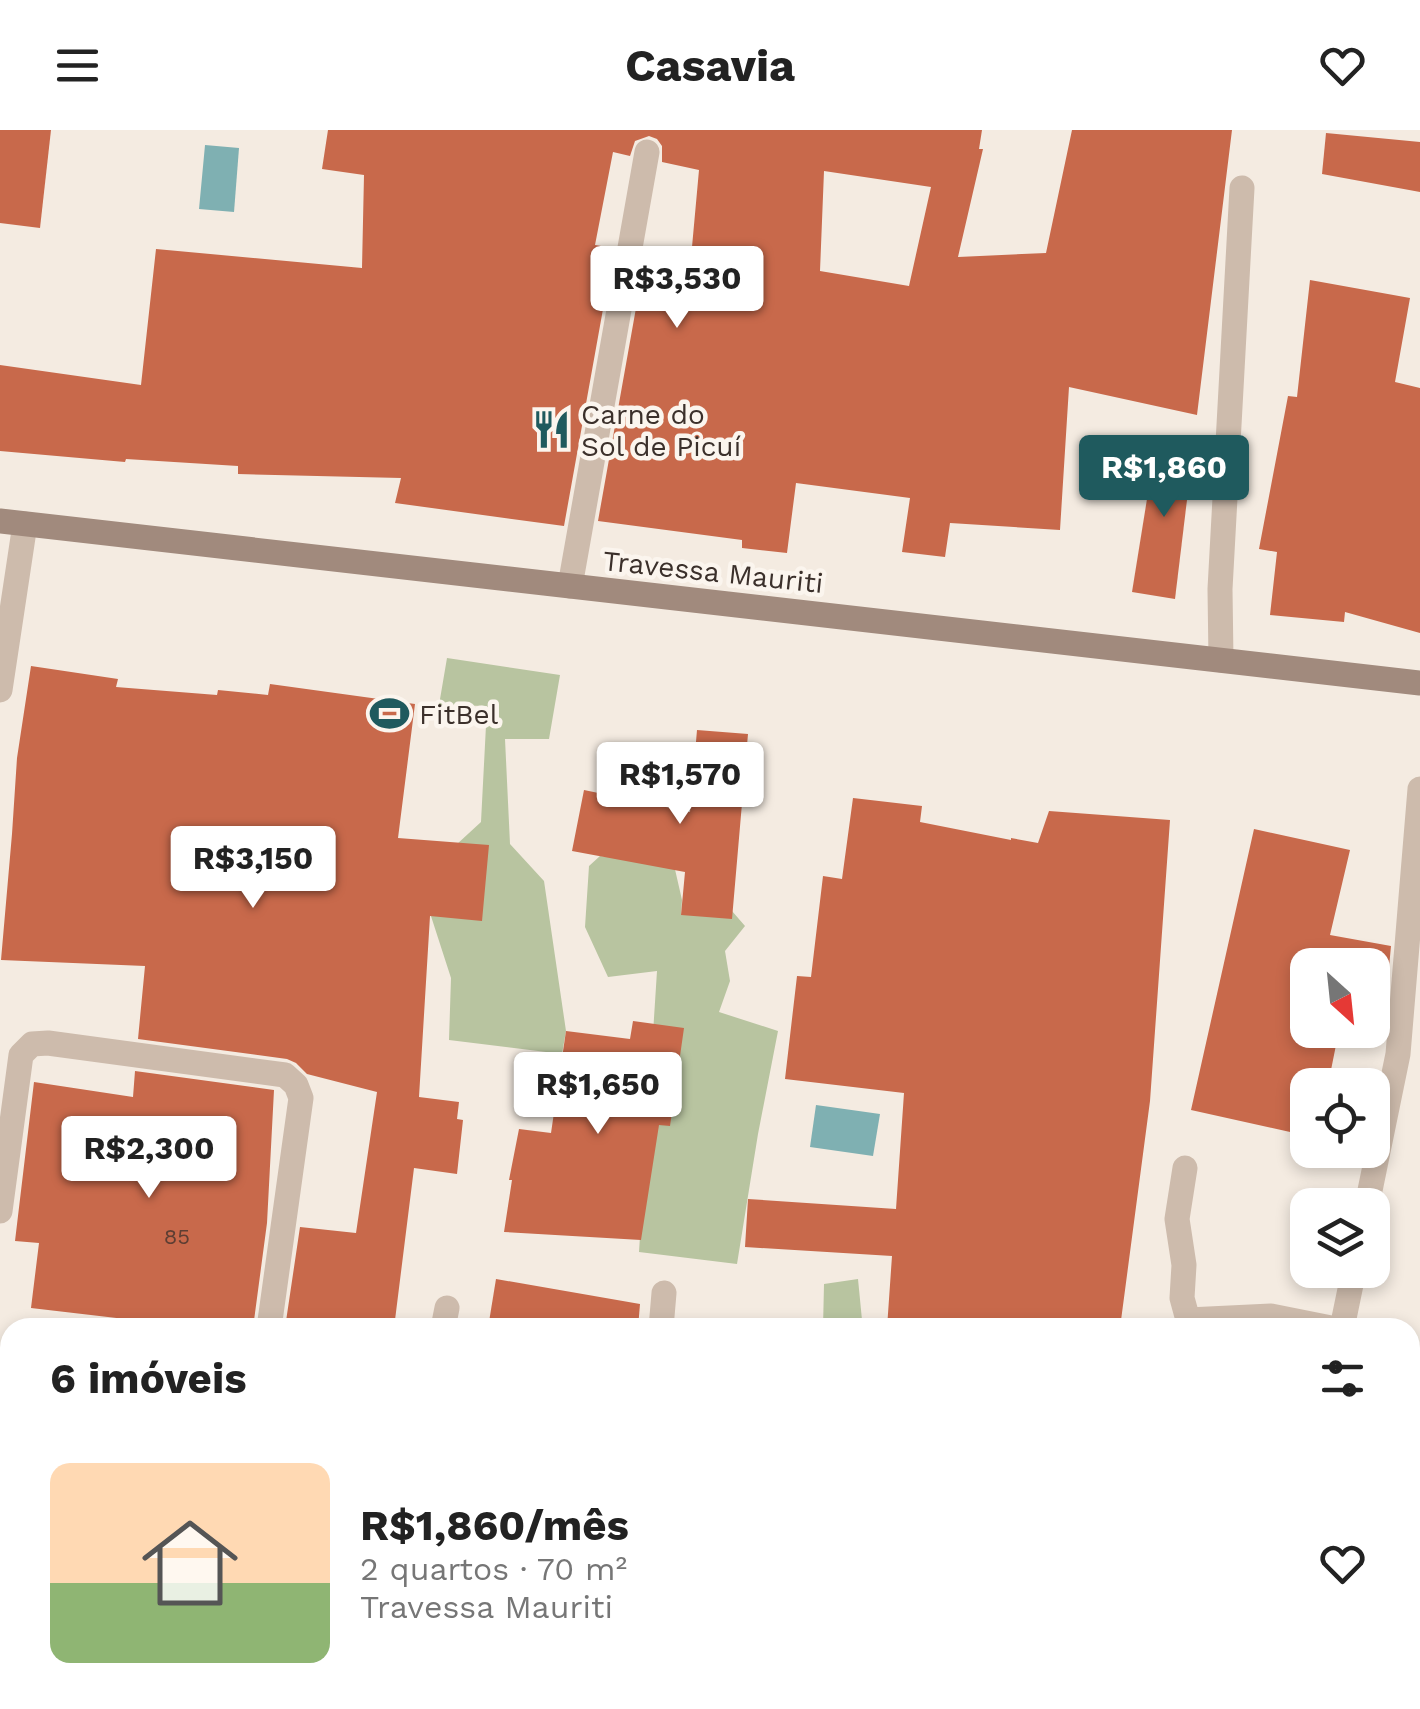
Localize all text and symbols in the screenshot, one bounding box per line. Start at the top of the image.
icon: menu [50,38,105,93]
icon: heart [1315,38,1370,93]
text: Casavia [625,39,795,92]
pin: R$3,530 [585,246,769,331]
text: R$3,530 [612,259,742,297]
place label: Carne do Sol de Picuí [581,398,741,463]
restaurant icon: Carne do Sol de Picuí [530,409,572,451]
pin: R$1,860 [1072,435,1256,520]
text: R$1,860 [1101,448,1227,486]
street label: Travessa Mauriti [601,544,825,600]
sports icon: FitBel [368,693,410,735]
place label: FitBel [419,698,499,731]
pin: R$1,570 [588,742,772,827]
text: R$1,570 [619,755,741,793]
pin: R$3,150 [161,826,345,911]
text: R$3,150 [193,839,313,877]
north arrow [1290,948,1390,1048]
map controls [1290,948,1390,1288]
pin: R$1,650 [506,1052,690,1137]
text: R$1,650 [536,1065,660,1103]
button: locate [1290,1068,1390,1168]
pin: R$2,300 [57,1116,241,1201]
text: R$2,300 [83,1129,215,1167]
button: layers [1290,1188,1390,1288]
house number: 85 [164,1224,190,1249]
icon: filters [1315,1351,1370,1406]
text: 6 imóveis [50,1354,247,1403]
text: R$1,860/mês [360,1501,629,1550]
icon: home [130,1503,250,1623]
icon: heart [1315,1536,1370,1591]
text: 2 quartos · 70 m² [360,1550,627,1588]
text: Travessa Mauriti [360,1588,613,1626]

